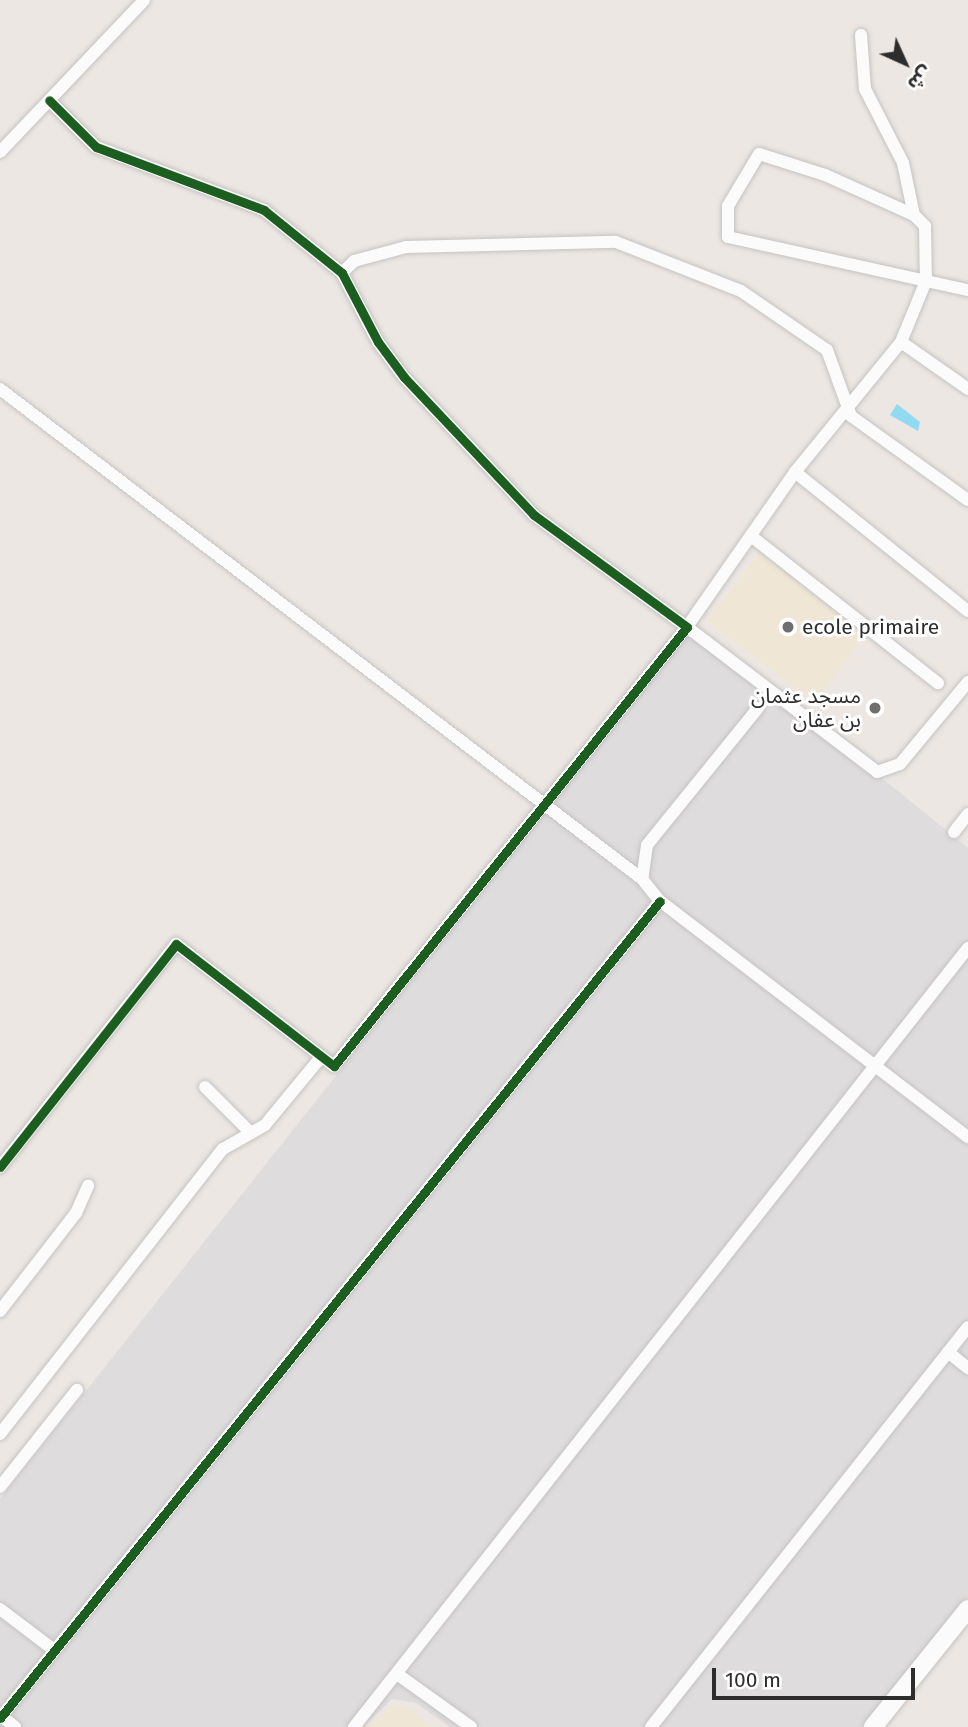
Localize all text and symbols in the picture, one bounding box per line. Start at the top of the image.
north arrow [870,28,940,98]
text: ش [903,61,938,96]
place label: ecole primaire [802,614,939,640]
marker: ecole primaire [780,619,796,635]
place label: مسجد عثمان بن عفان [751,683,861,733]
marker: مسجد عثمان بن عفان [867,700,883,716]
scale bar [716,1654,919,1698]
text: 100 m [725,1667,781,1693]

